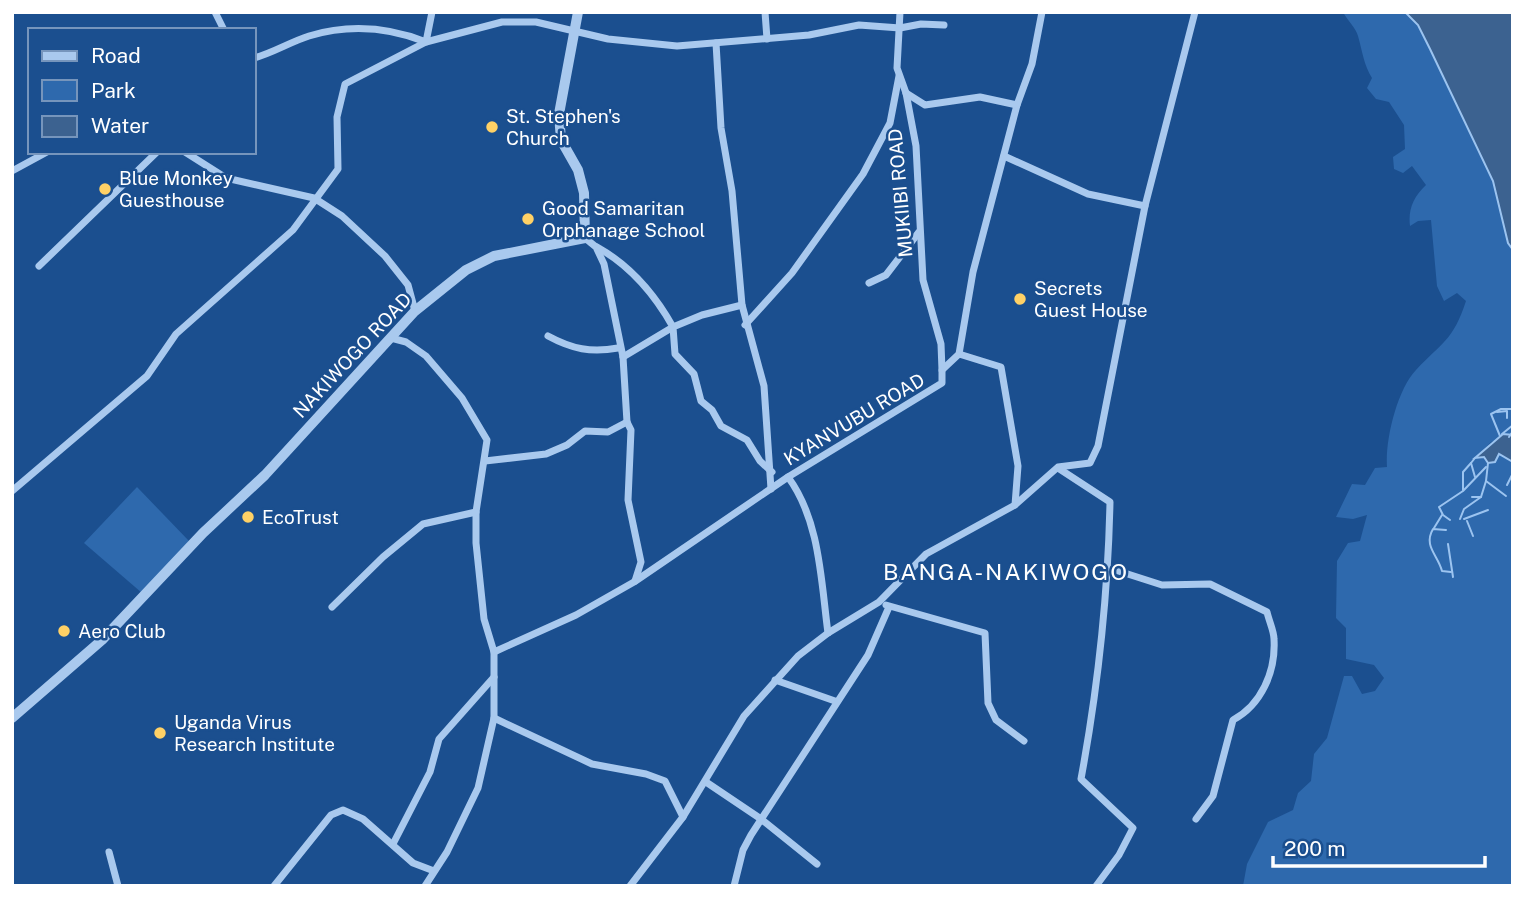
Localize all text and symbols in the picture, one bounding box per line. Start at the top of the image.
legend [28,28,256,154]
text: Road [91,43,141,68]
text: Park [91,78,136,103]
place label: St. Stephen's Church [506,105,621,149]
text: Water [91,113,149,138]
marker: St. Stephen's Church [484,119,500,135]
street label: MUKIIBI ROAD [883,128,917,258]
place label: Blue Monkey Guesthouse [119,167,233,211]
marker: Blue Monkey Guesthouse [97,181,113,197]
place label: Good Samaritan Orphanage School [542,197,705,241]
marker: Good Samaritan Orphanage School [520,211,536,227]
place label: Secrets Guest House [1034,277,1148,321]
street label: NAKIWOGO ROAD [288,288,416,422]
marker: Secrets Guest House [1012,291,1028,307]
street label: KYANVUBU ROAD [780,368,928,470]
place label: EcoTrust [262,506,339,528]
marker: EcoTrust [240,509,256,525]
district label: BANGA-NAKIWOGO [883,558,1129,585]
place label: Aero Club [78,620,166,642]
marker: Aero Club [56,623,72,639]
place label: Uganda Virus Research Institute [174,711,335,755]
marker: Uganda Virus Research Institute [152,725,168,741]
scale bar [1273,824,1485,868]
text: 200 m [1284,836,1345,861]

